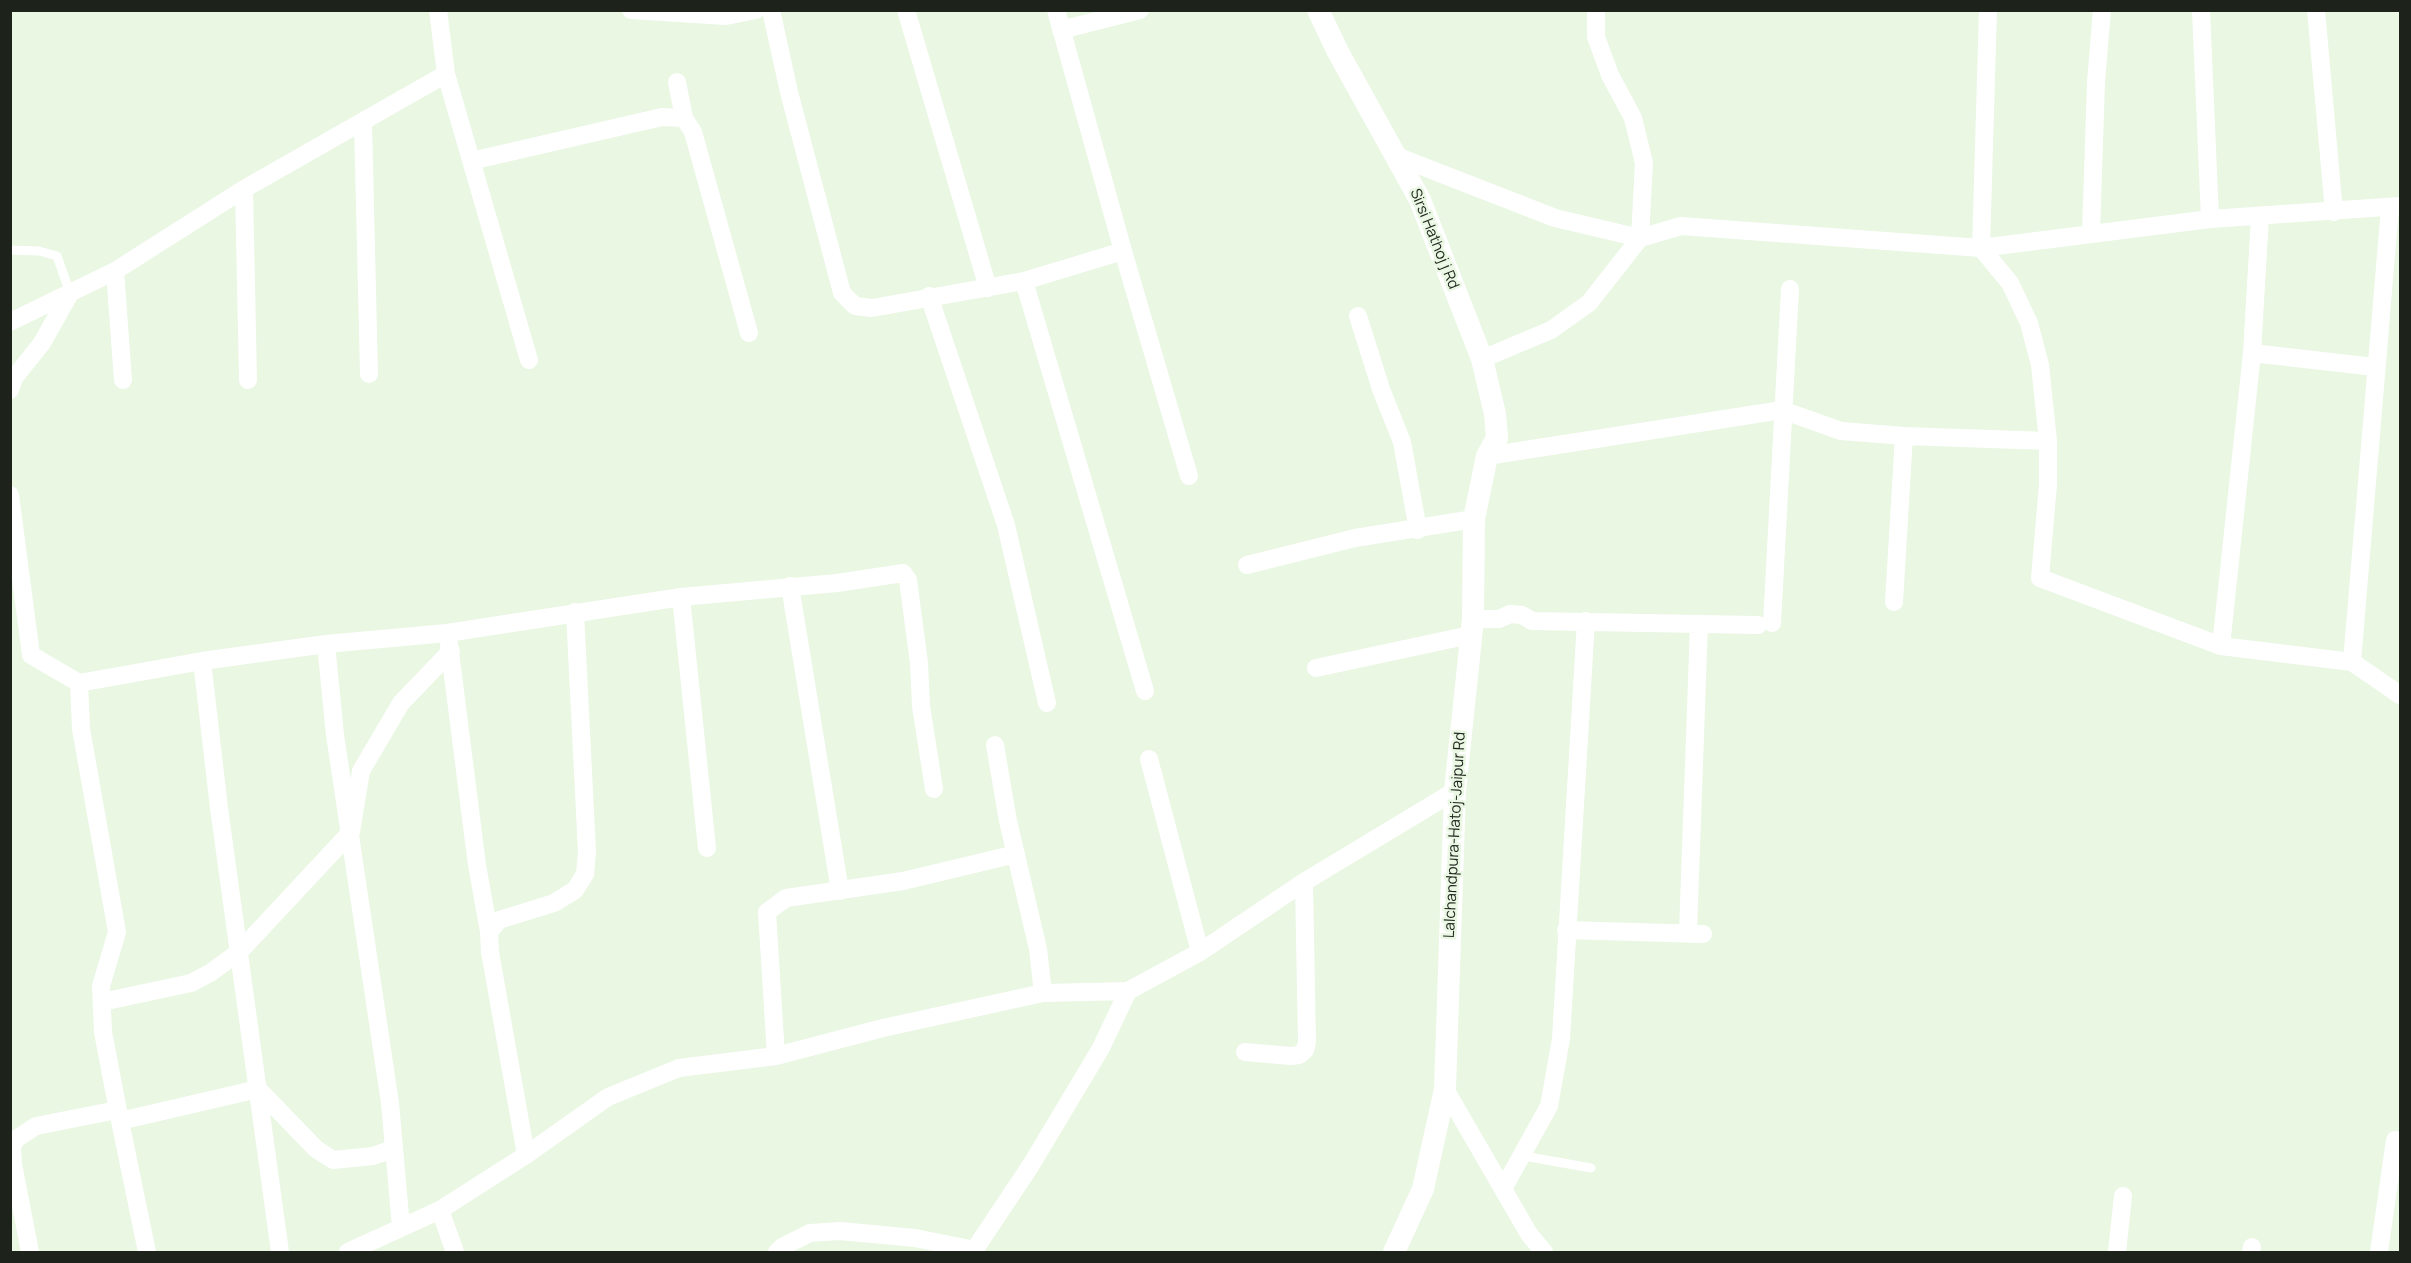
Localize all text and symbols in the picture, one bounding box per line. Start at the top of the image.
street label: Sirsi Hathoj j Rd [1406,186,1462,292]
street label: Lalchandpura-Hatoj-Jaipur Rd [1441,731,1469,939]

